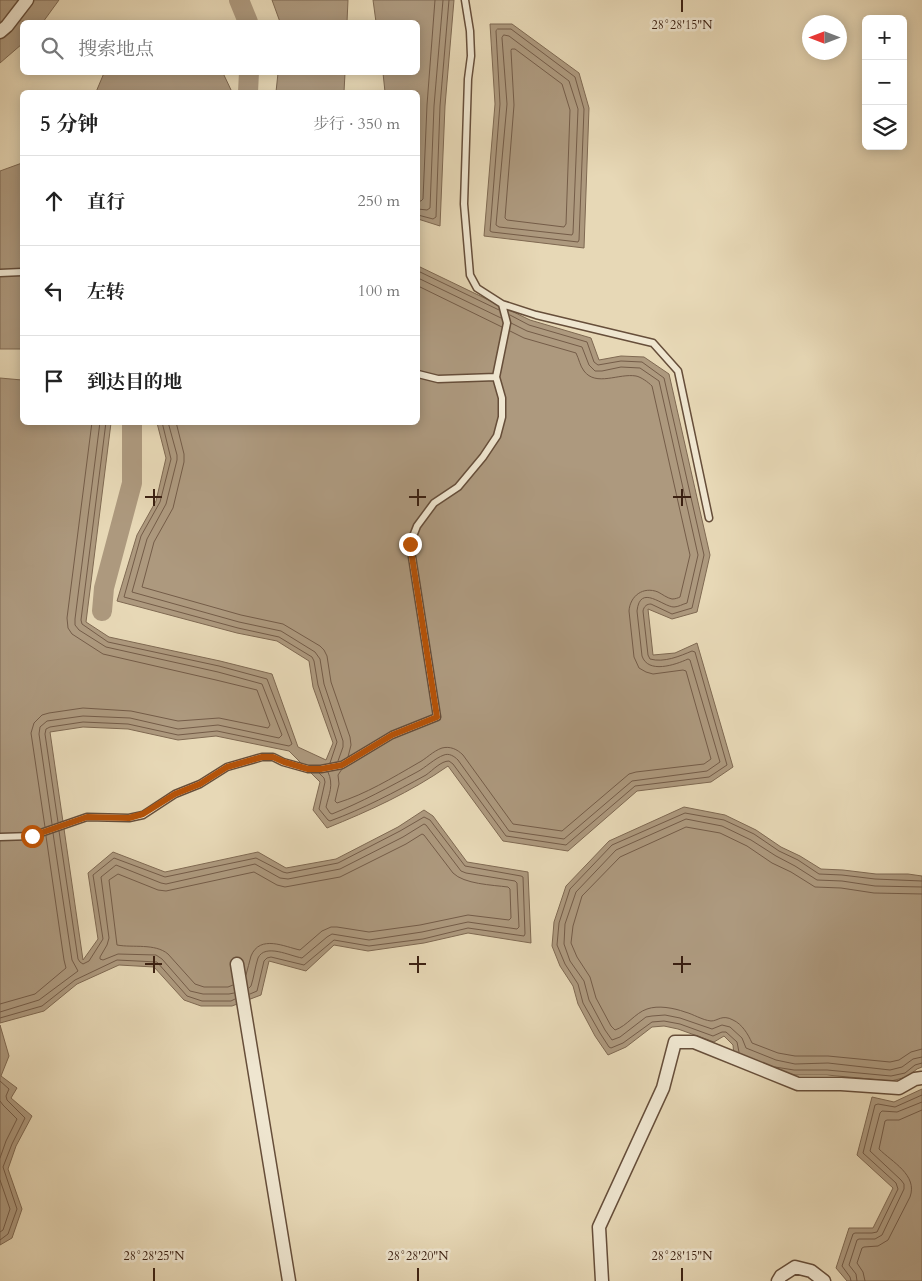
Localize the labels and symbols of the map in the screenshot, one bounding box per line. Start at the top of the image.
north arrow [802,15,847,60]
text: 28°28'15"N [652,17,713,33]
route end [399,533,422,556]
route start [21,825,44,848]
text: 28°28'25"N [124,1248,185,1264]
text: 28°28'20"N [388,1248,449,1264]
text: 28°28'15"N [652,1248,713,1264]

